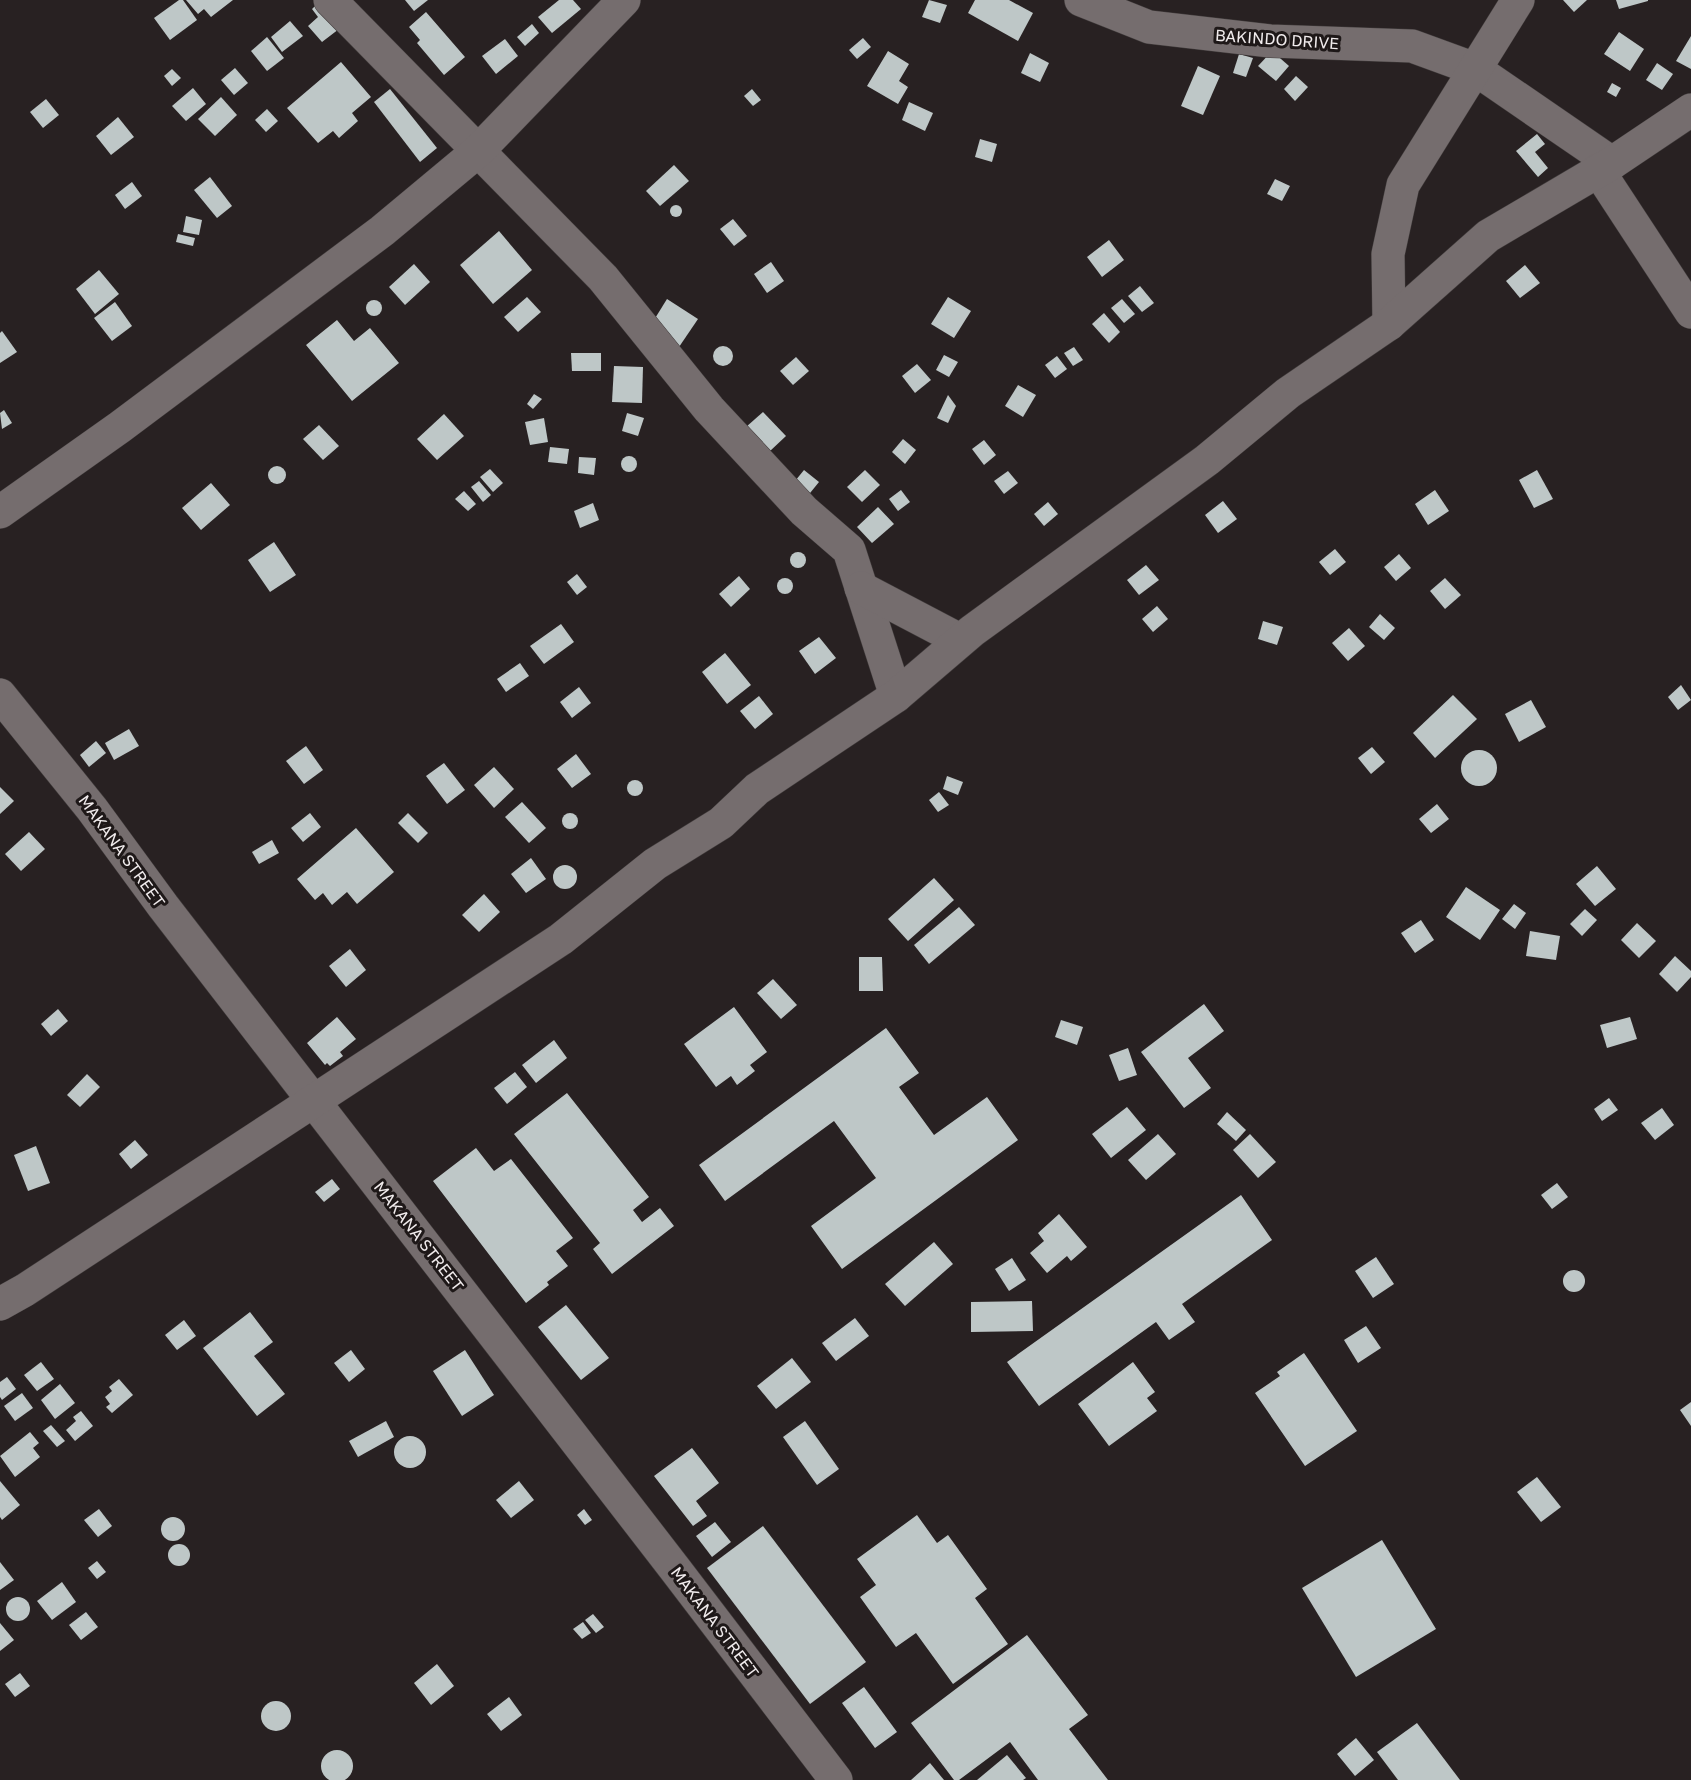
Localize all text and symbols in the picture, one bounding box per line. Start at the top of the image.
street label: BAKINDO DRIVE [1214,25,1340,53]
street label: MAKANA STREET [75,791,169,911]
street label: MAKANA STREET [370,1177,468,1295]
street label: MAKANA STREET [667,1563,763,1682]

